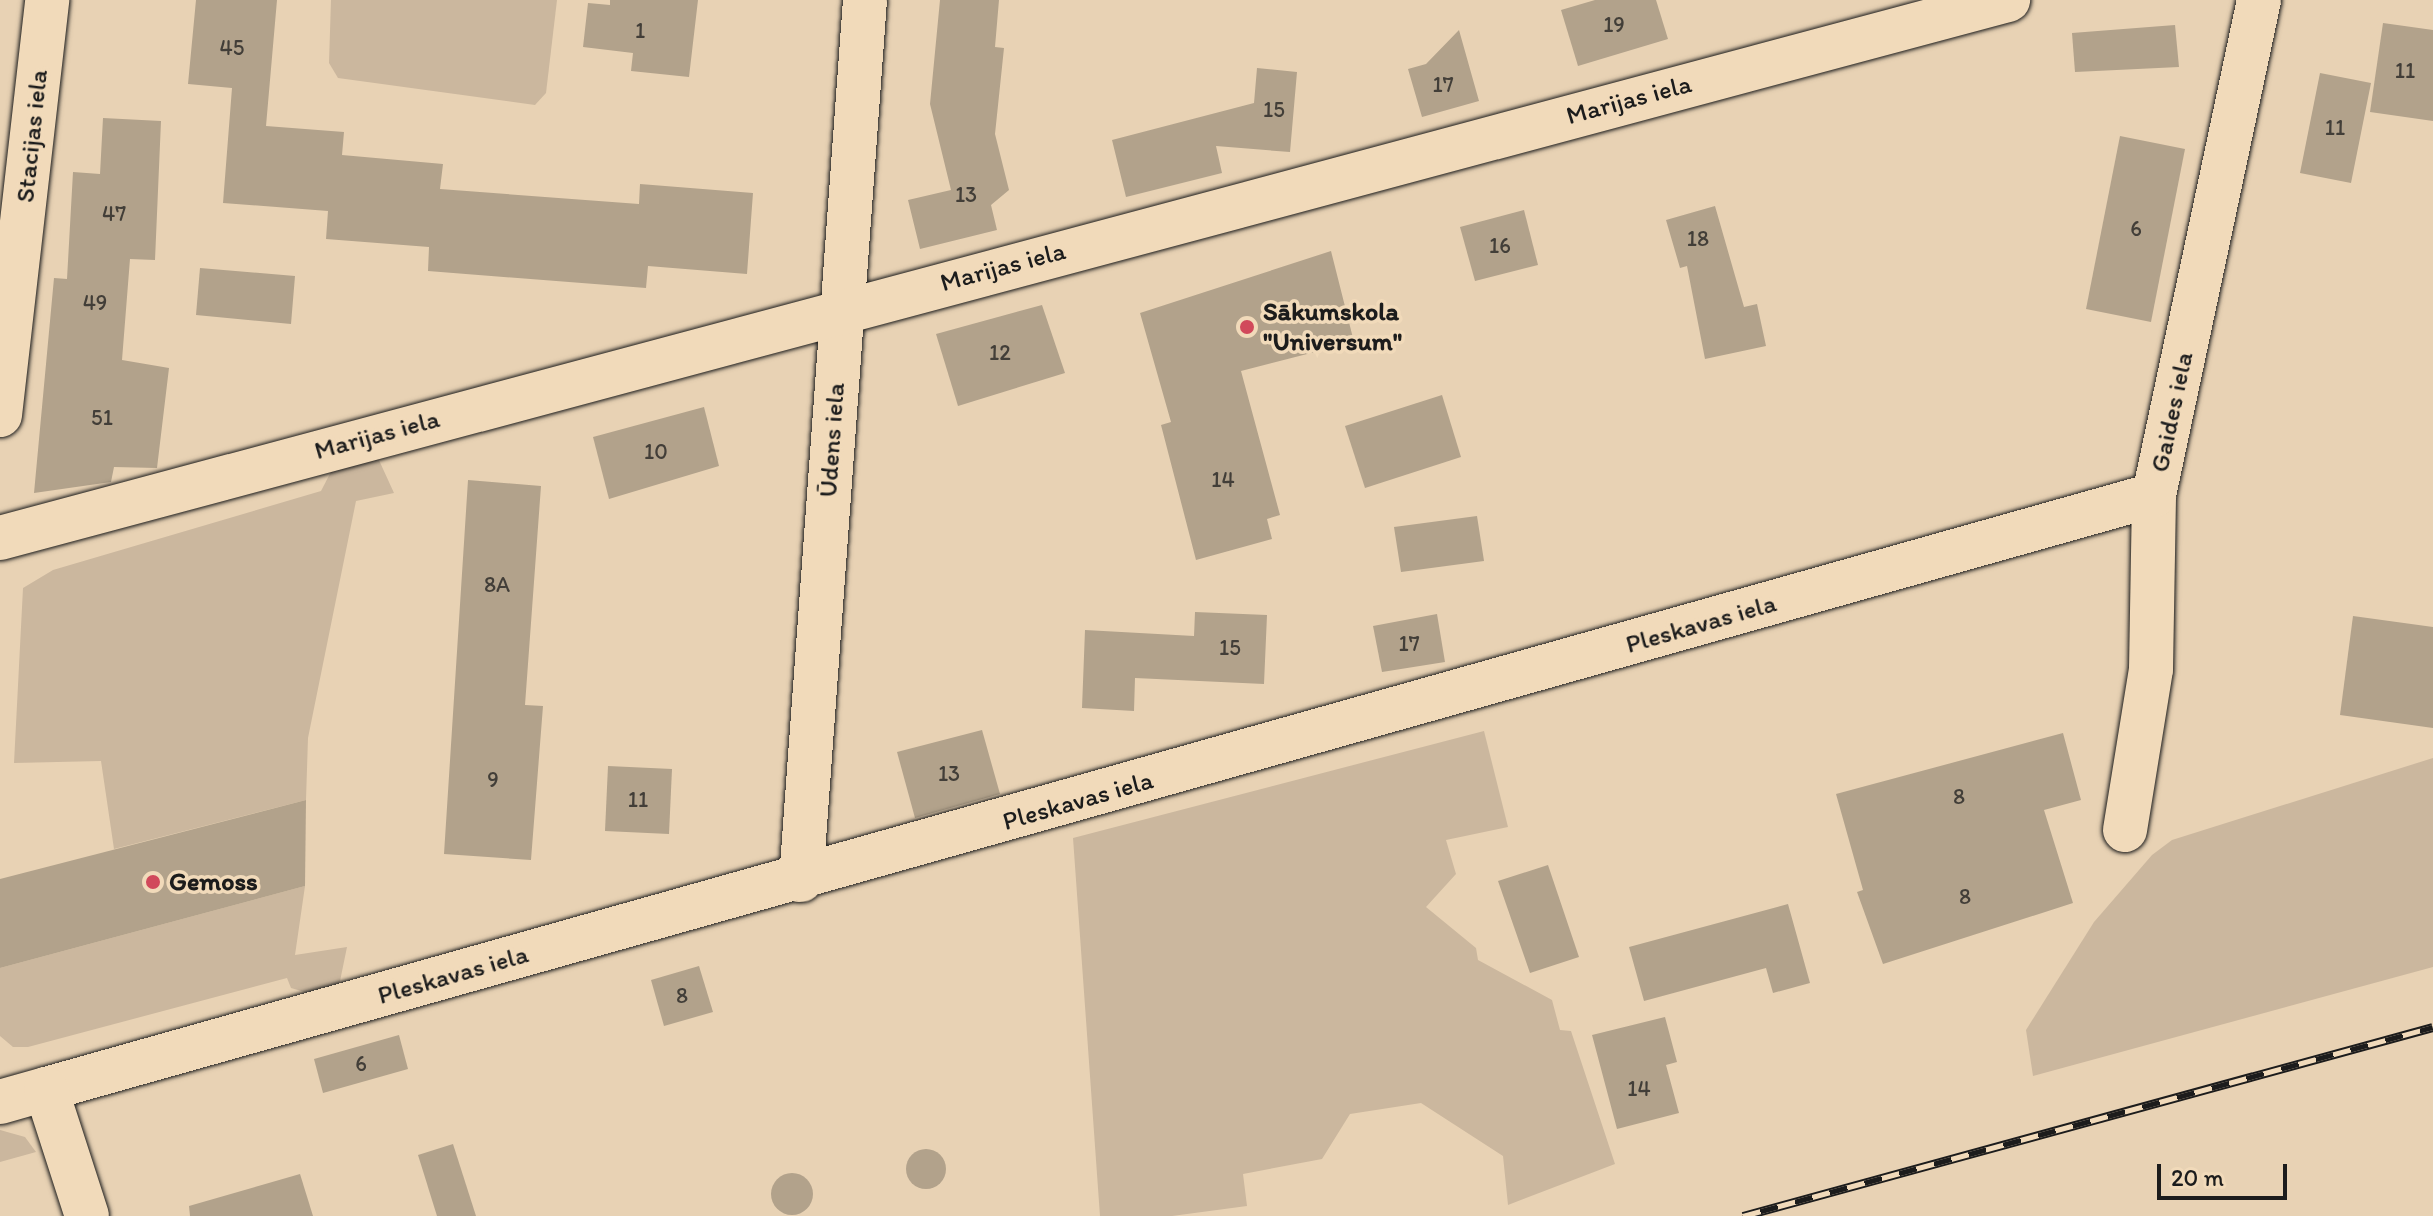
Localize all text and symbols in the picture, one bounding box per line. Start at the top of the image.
house number: 19 [1603,12,1625,38]
house number: 1 [635,18,645,44]
house number: 45 [220,35,244,61]
house number: 11 [2395,58,2415,84]
street label: Stacijas iela [10,68,54,204]
street label: Marijas iela [1563,68,1695,132]
house number: 17 [1432,72,1454,98]
house number: 15 [1263,97,1285,123]
house number: 11 [2325,115,2345,141]
house number: 13 [955,182,977,208]
house number: 47 [102,201,126,227]
house number: 6 [2130,216,2142,242]
house number: 18 [1687,226,1709,252]
house number: 16 [1489,233,1511,259]
street label: Marijas iela [937,235,1069,299]
house number: 49 [83,290,107,316]
place label: Sākumskola "Universum" [1263,296,1402,358]
marker: Sākumskola "Universum" [1238,318,1256,336]
house number: 12 [989,340,1011,366]
street label: Gaides iela [2144,349,2200,475]
street label: Ūdens iela [812,382,852,498]
street label: Marijas iela [311,403,443,467]
house number: 51 [91,405,113,431]
house number: 10 [644,439,668,465]
house number: 14 [1211,467,1235,493]
house number: 8A [484,572,510,598]
street label: Pleskavas iela [1622,588,1780,660]
house number: 17 [1398,631,1420,657]
house number: 15 [1219,635,1241,661]
house number: 13 [938,761,960,787]
street label: Pleskavas iela [999,765,1157,837]
house number: 9 [487,767,499,793]
house number: 8 [1953,784,1965,810]
house number: 11 [628,787,648,813]
place label: Gemoss [169,866,258,898]
marker: Gemoss [144,873,162,891]
house number: 8 [1959,884,1971,910]
street label: Pleskavas iela [374,939,532,1011]
house number: 8 [676,983,688,1009]
house number: 6 [355,1051,367,1077]
house number: 14 [1627,1076,1651,1102]
scale bar [2161,1148,2291,1198]
text: 20 m [2171,1163,2224,1192]

